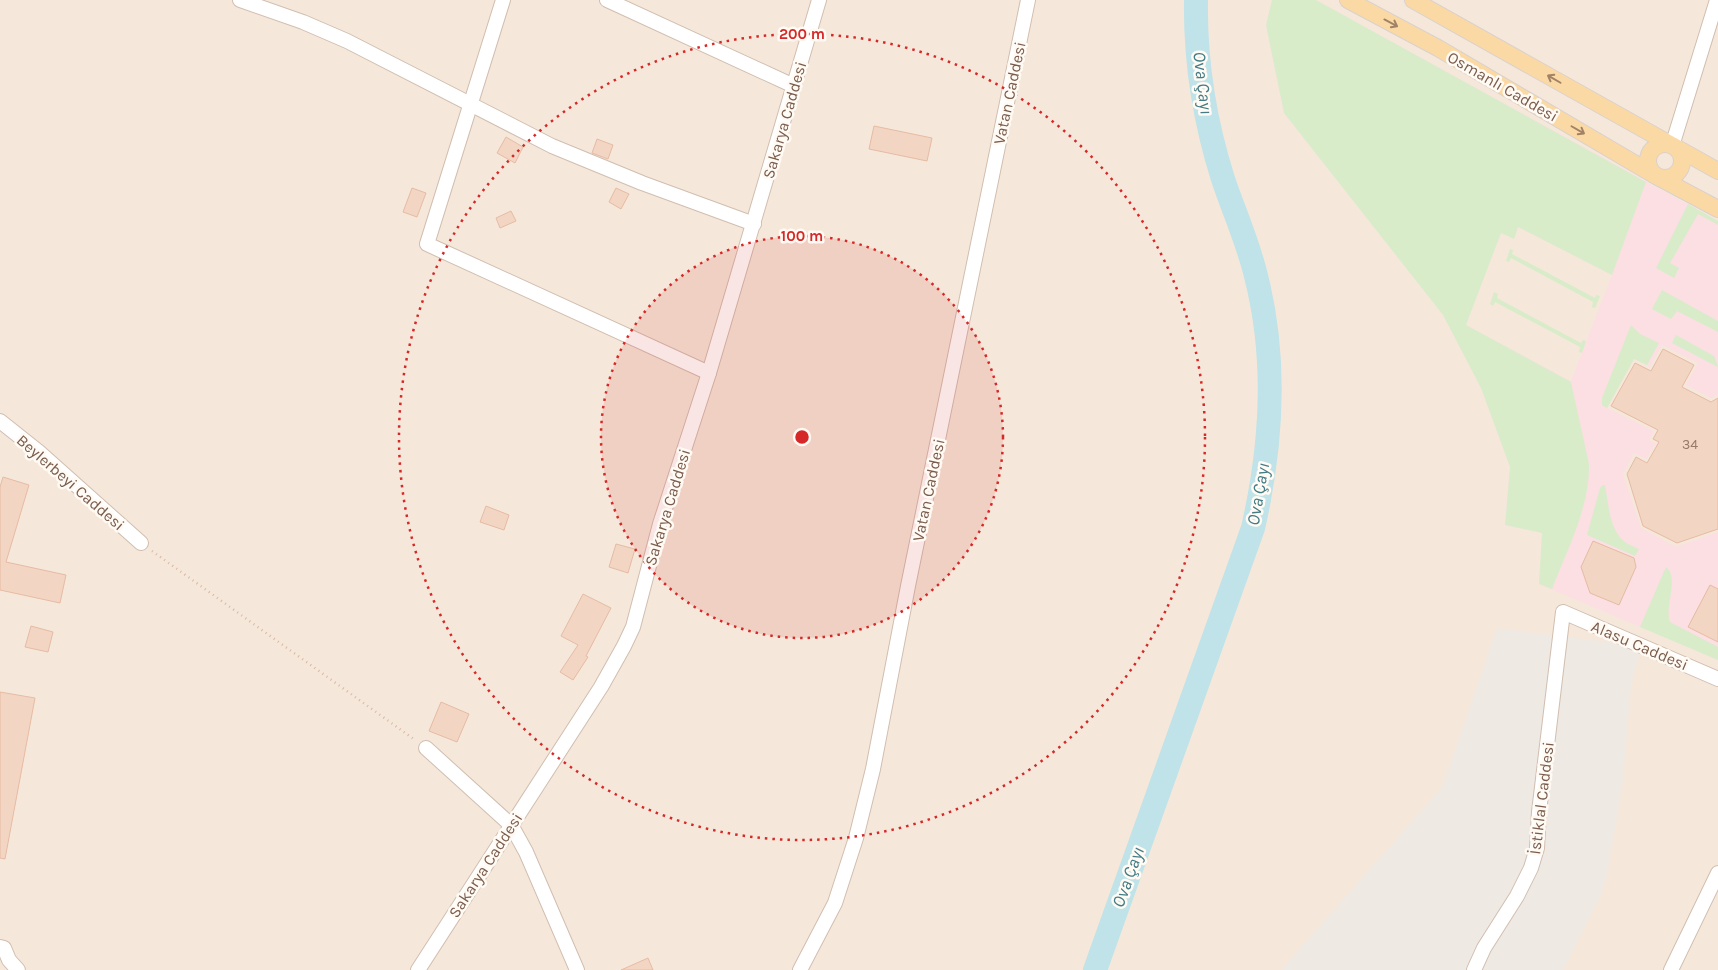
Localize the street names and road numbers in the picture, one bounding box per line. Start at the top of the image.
street label: Vatan Caddesi [989,40,1030,146]
street label: Osmanlı Caddesi [1444,47,1561,126]
street label: Sakarya Caddesi [759,59,810,181]
street label: Beylerbeyi Caddesi [13,430,129,534]
street label: Vatan Caddesi [908,437,949,543]
street label: Sakarya Caddesi [641,446,694,568]
street label: Alasu Caddesi [1589,617,1691,674]
street label: İstiklal Caddesi [1525,741,1558,855]
street label: Sakarya Caddesi [444,809,526,921]

